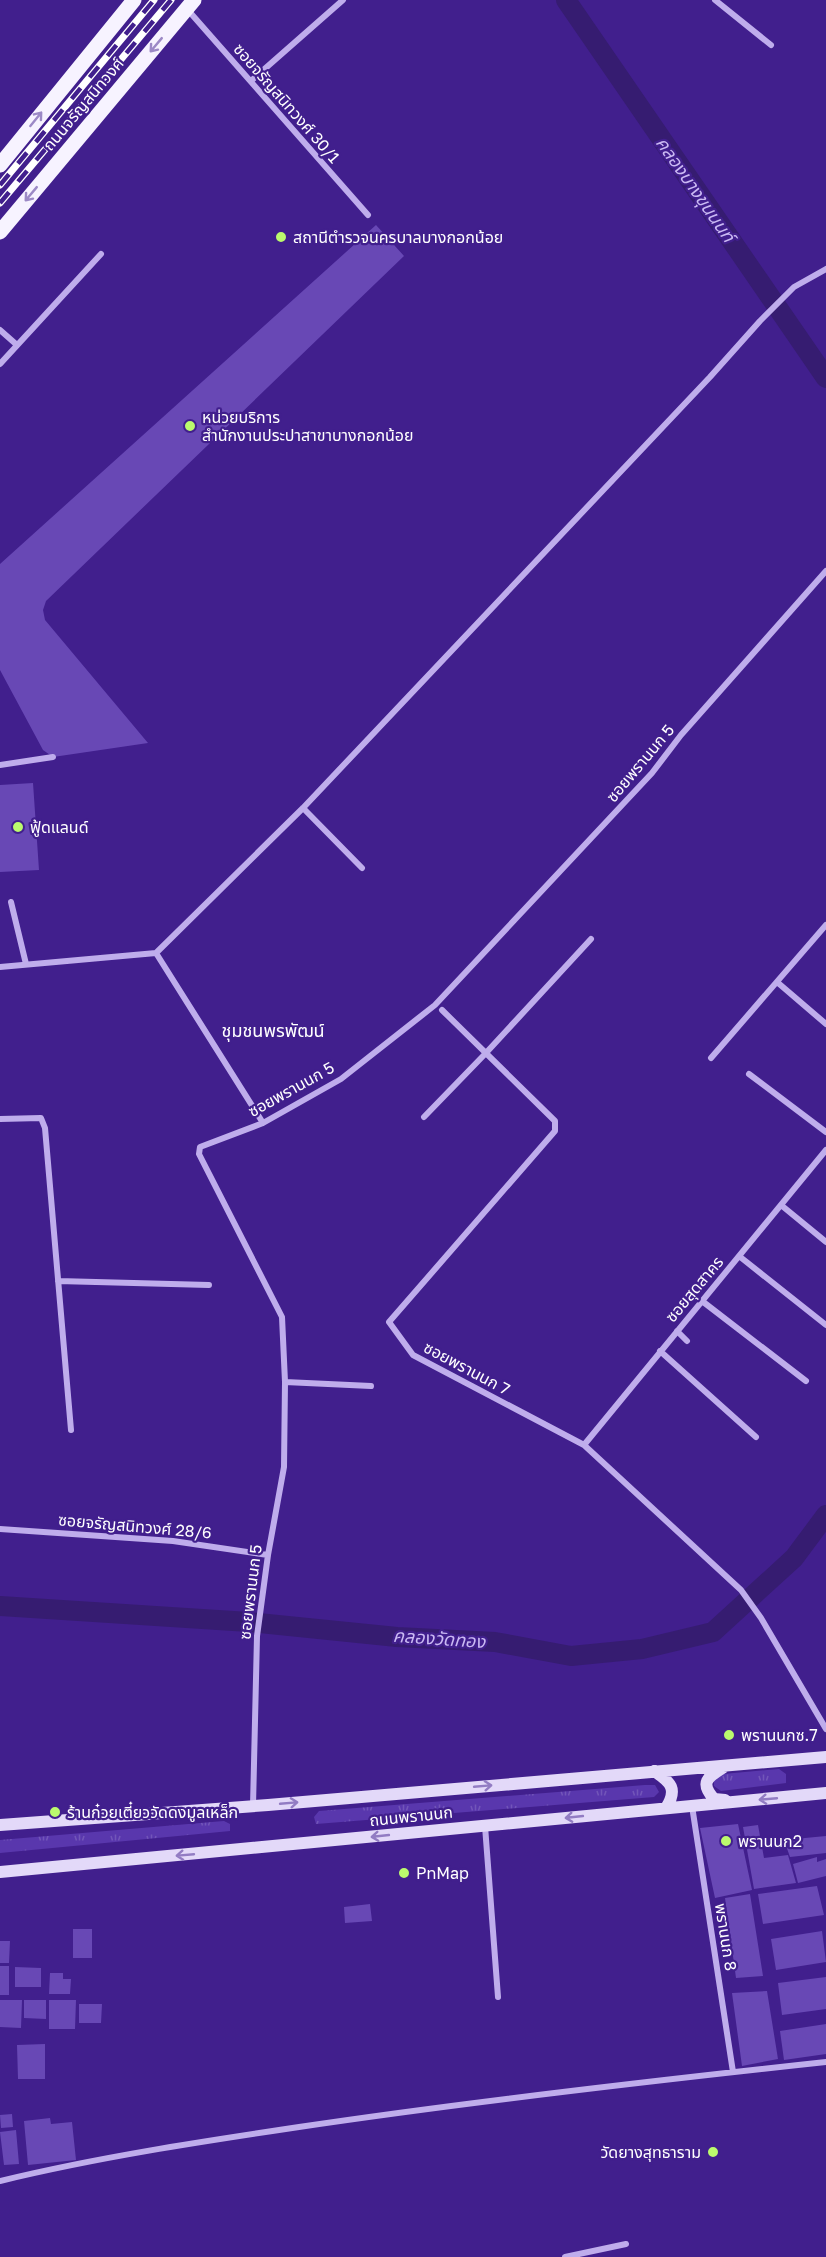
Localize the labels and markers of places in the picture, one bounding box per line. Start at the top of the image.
place label: สถานีตำรวจนครบาลบางกอกน้อย [293,227,503,247]
marker: สถานีตำรวจนครบาลบางกอกน้อย [274,230,288,244]
place label: หน่วยบริการ สำนักงานประปาสาขาบางกอกน้อย [202,407,414,445]
marker: หน่วยบริการ สำนักงานประปาสาขาบางกอกน้อย [183,419,197,433]
place label: ฟู้ดแลนด์ [30,817,89,837]
marker: ฟู้ดแลนด์ [11,820,25,834]
place label: พรานนกซ.7 [741,1725,818,1745]
marker: พรานนกซ.7 [722,1728,736,1742]
place label: ร้านก๋วยเตี๋ยววัดดงมูลเหล็ก [67,1801,238,1822]
marker: ร้านก๋วยเตี๋ยววัดดงมูลเหล็ก [48,1805,62,1819]
place label: พรานนก2 [738,1831,802,1851]
marker: พรานนก2 [719,1834,733,1848]
place label: PnMap [416,1863,469,1883]
marker: PnMap [397,1866,411,1880]
place label: วัดยางสุทธาราม [600,2142,701,2162]
marker: วัดยางสุทธาราม [706,2145,720,2159]

